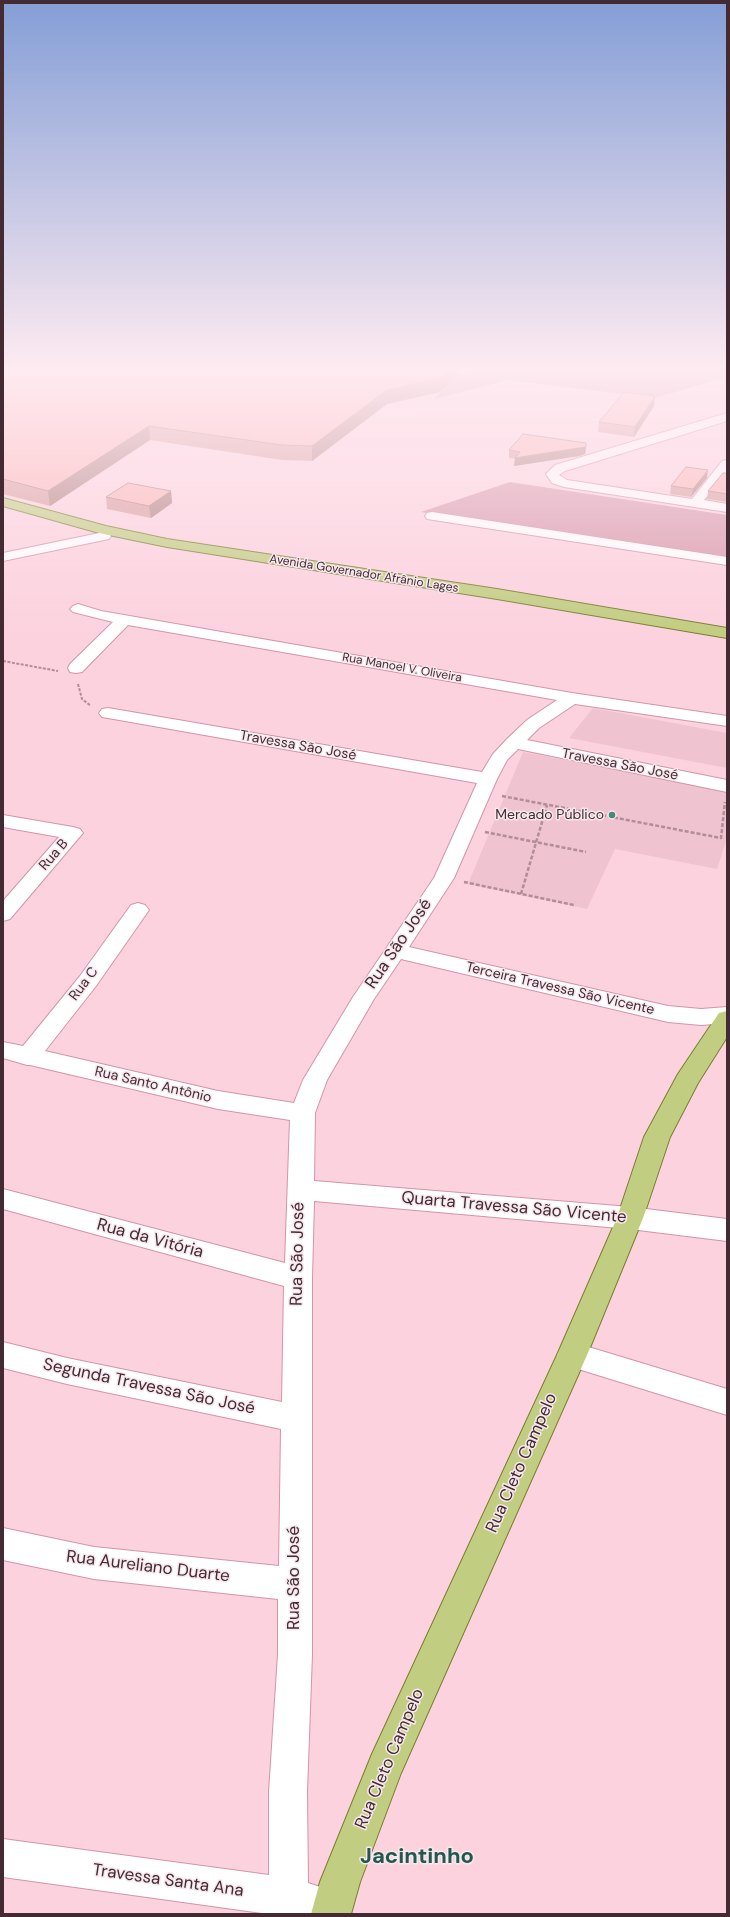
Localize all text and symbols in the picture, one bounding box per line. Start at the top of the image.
street label: Avenida Governador Afrânio Lages [268,552,460,596]
street label: Rua Manoel V. Oliveira [341,650,463,686]
street label: Travessa São José [238,727,358,765]
street label: Travessa São José [560,745,680,785]
place label: Mercado Público [495,807,604,823]
marker: Mercado Público [607,810,617,820]
street label: Rua B [36,836,72,874]
street label: Rua São José [361,895,437,993]
street label: Terceira Travessa São Vicente [464,959,656,1019]
street label: Rua C [66,964,102,1004]
street label: Rua Santo Antônio [93,1063,213,1107]
street label: Quarta Travessa São Vicente [401,1188,627,1228]
street label: Rua São José [287,1202,309,1306]
street label: Rua da Vitória [94,1215,206,1263]
street label: Segunda Travessa São José [41,1355,257,1419]
street label: Rua Cleto Campelo [482,1390,562,1536]
street label: Rua São José [285,1526,305,1630]
street label: Rua Aureliano Duarte [65,1547,231,1587]
street label: Rua Cleto Campelo [351,1686,429,1832]
district label: Jacintinho [360,1844,474,1870]
street label: Travessa Santa Ana [91,1860,245,1902]

